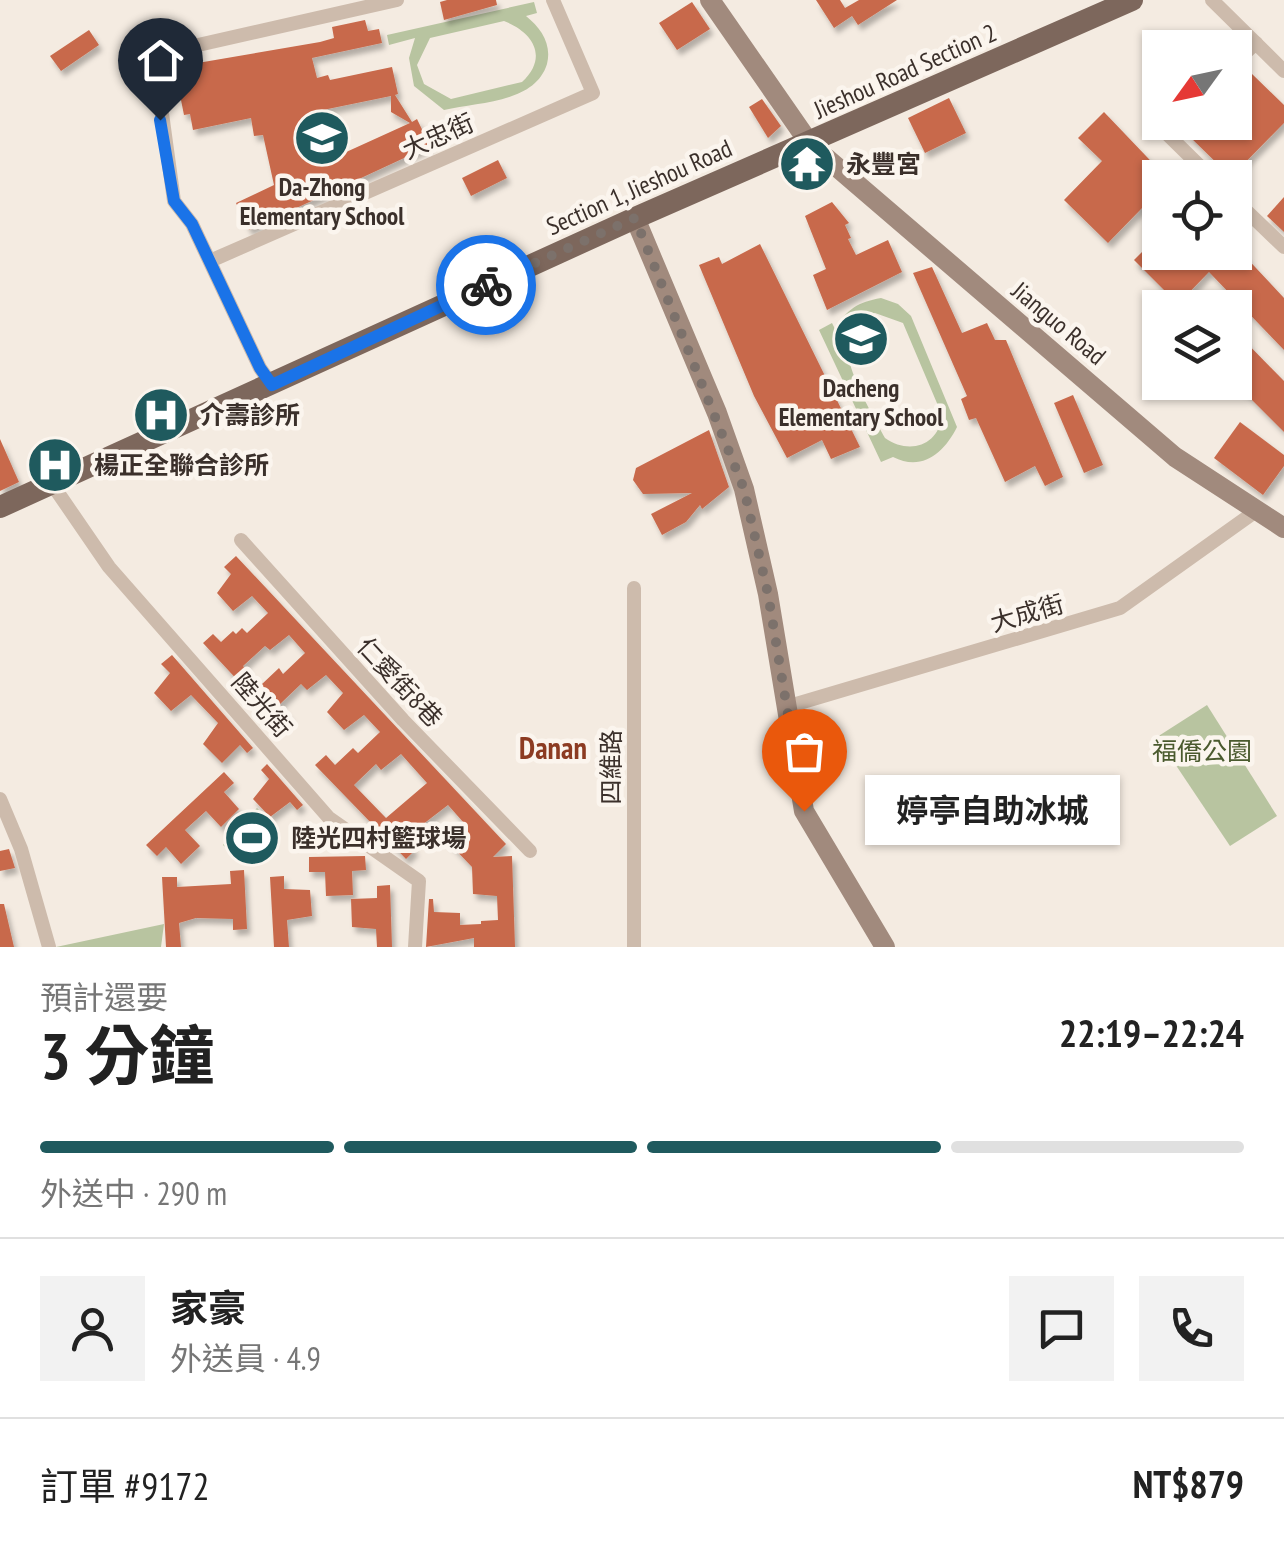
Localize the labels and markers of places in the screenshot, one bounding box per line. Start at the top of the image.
pin [118,18,203,121]
school or university icon: Da-Zhong Elementary School [292,108,352,168]
temple icon: 永豐宮 [777,134,837,194]
place label: 永豐宮 [846,148,921,180]
place label: Da-Zhong Elementary School [240,171,405,232]
school or university icon: Dacheng Elementary School [831,309,891,369]
place label: Dacheng Elementary School [779,372,944,433]
hospital icon: 介壽診所 [131,385,191,445]
place label: 介壽診所 [200,399,300,431]
hospital icon: 楊正全聯合診所 [25,435,85,495]
place label: 楊正全聯合診所 [94,449,269,481]
pin [762,709,847,812]
callout: 婷亭自助冰城 [864,776,1119,846]
sports icon: 陸光四村籃球場 [222,808,282,868]
place label: 陸光四村籃球場 [291,822,466,854]

